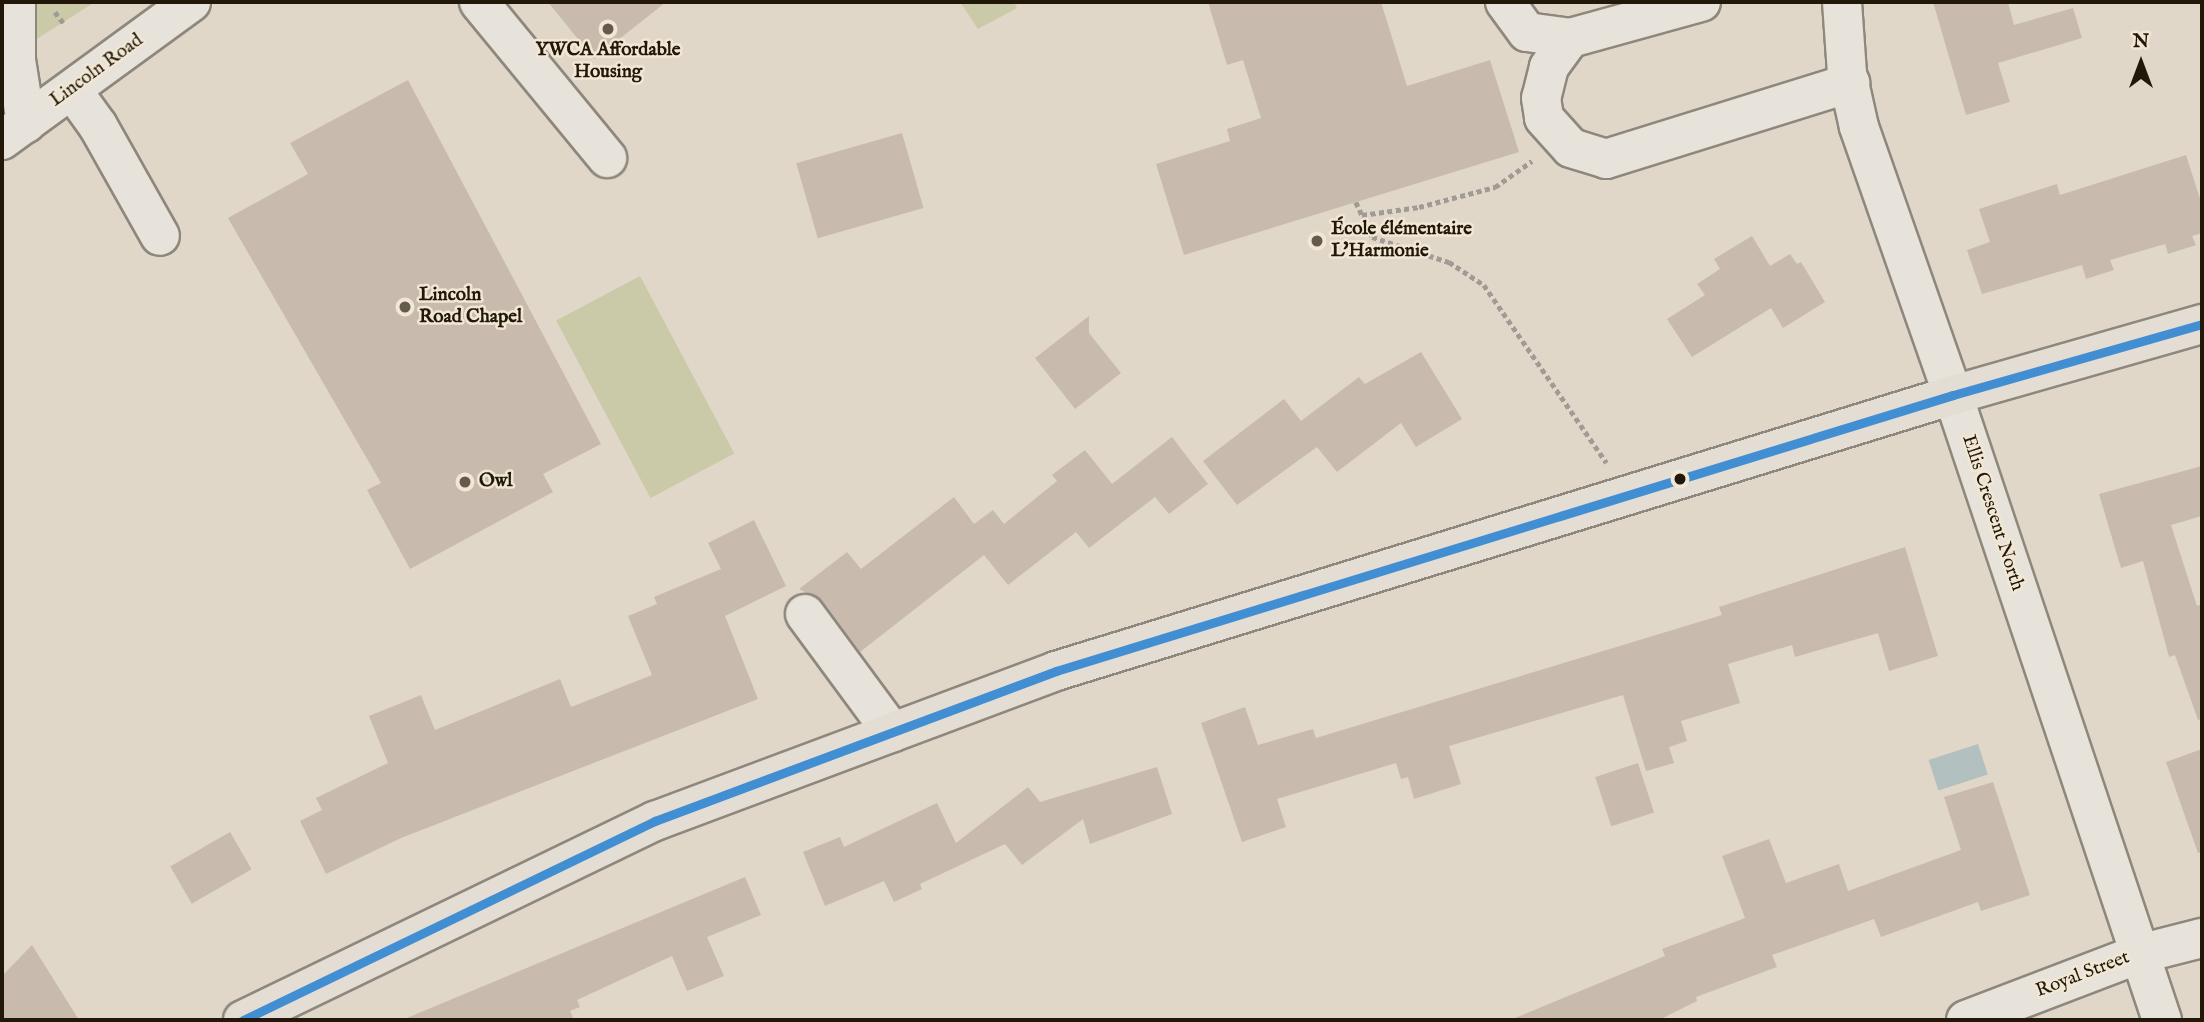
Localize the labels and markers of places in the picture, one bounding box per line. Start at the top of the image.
marker: YWCA Affordable Housing [600,21,616,37]
place label: YWCA Affordable Housing [535,40,681,84]
place label: École élémentaire L'Harmonie [1331,219,1472,263]
marker: École élémentaire L'Harmonie [1309,233,1325,249]
place label: Lincoln Road Chapel [419,285,522,329]
marker: Lincoln Road Chapel [397,299,413,315]
place label: Owl [479,471,512,493]
unlabelled marker [1673,472,1687,486]
marker: Owl [457,474,473,490]

